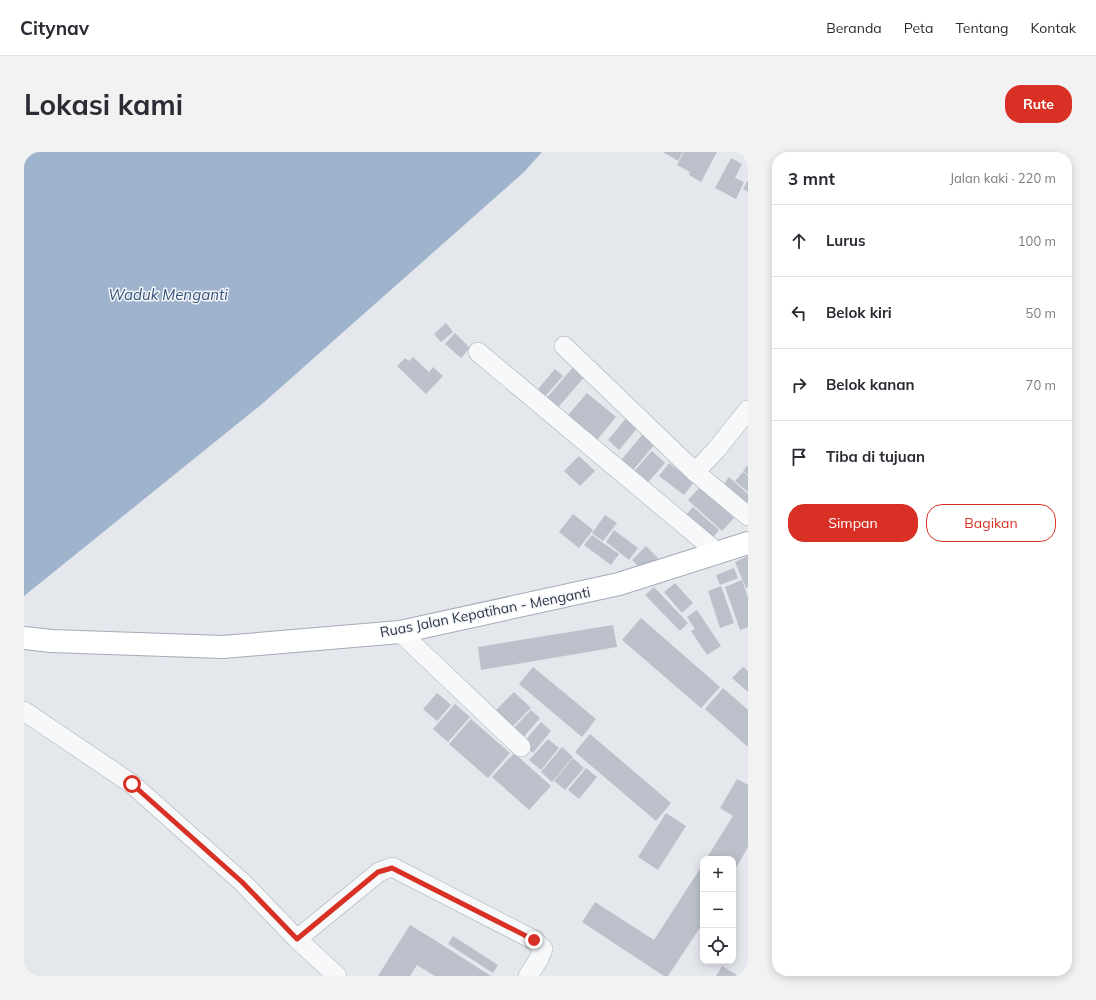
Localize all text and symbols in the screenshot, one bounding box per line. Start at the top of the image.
text: Citynav [20,16,89,40]
text: Beranda [826,19,882,37]
text: Peta [904,19,933,37]
text: Tentang [955,19,1009,37]
text: Kontak [1031,19,1076,37]
button: Rute [1005,85,1072,123]
text: Lokasi kami [24,87,183,122]
text: 3 mnt [788,168,835,189]
text: Jalan kaki · 220 m [950,170,1056,186]
icon: ahead [788,230,810,252]
text: Lurus [826,231,866,250]
text: 100 m [1018,233,1056,249]
water label: Waduk Menganti [108,285,228,304]
icon: left [788,302,810,324]
text: Belok kiri [826,303,892,322]
text: 50 m [1026,305,1056,321]
icon: right [788,374,810,396]
text: Belok kanan [826,375,915,394]
text: 70 m [1026,377,1056,393]
icon: arrive [788,446,810,468]
text: Tiba di tujuan [826,447,925,466]
button: Simpan [788,504,918,542]
button: Bagikan [926,504,1056,542]
street label: Ruas Jalan Kepatihan - Menganti [378,583,592,641]
route start [123,775,141,793]
map controls [700,856,736,964]
button: + [700,856,736,892]
button: − [700,892,736,928]
button: locate [700,928,736,964]
route end [525,931,543,949]

